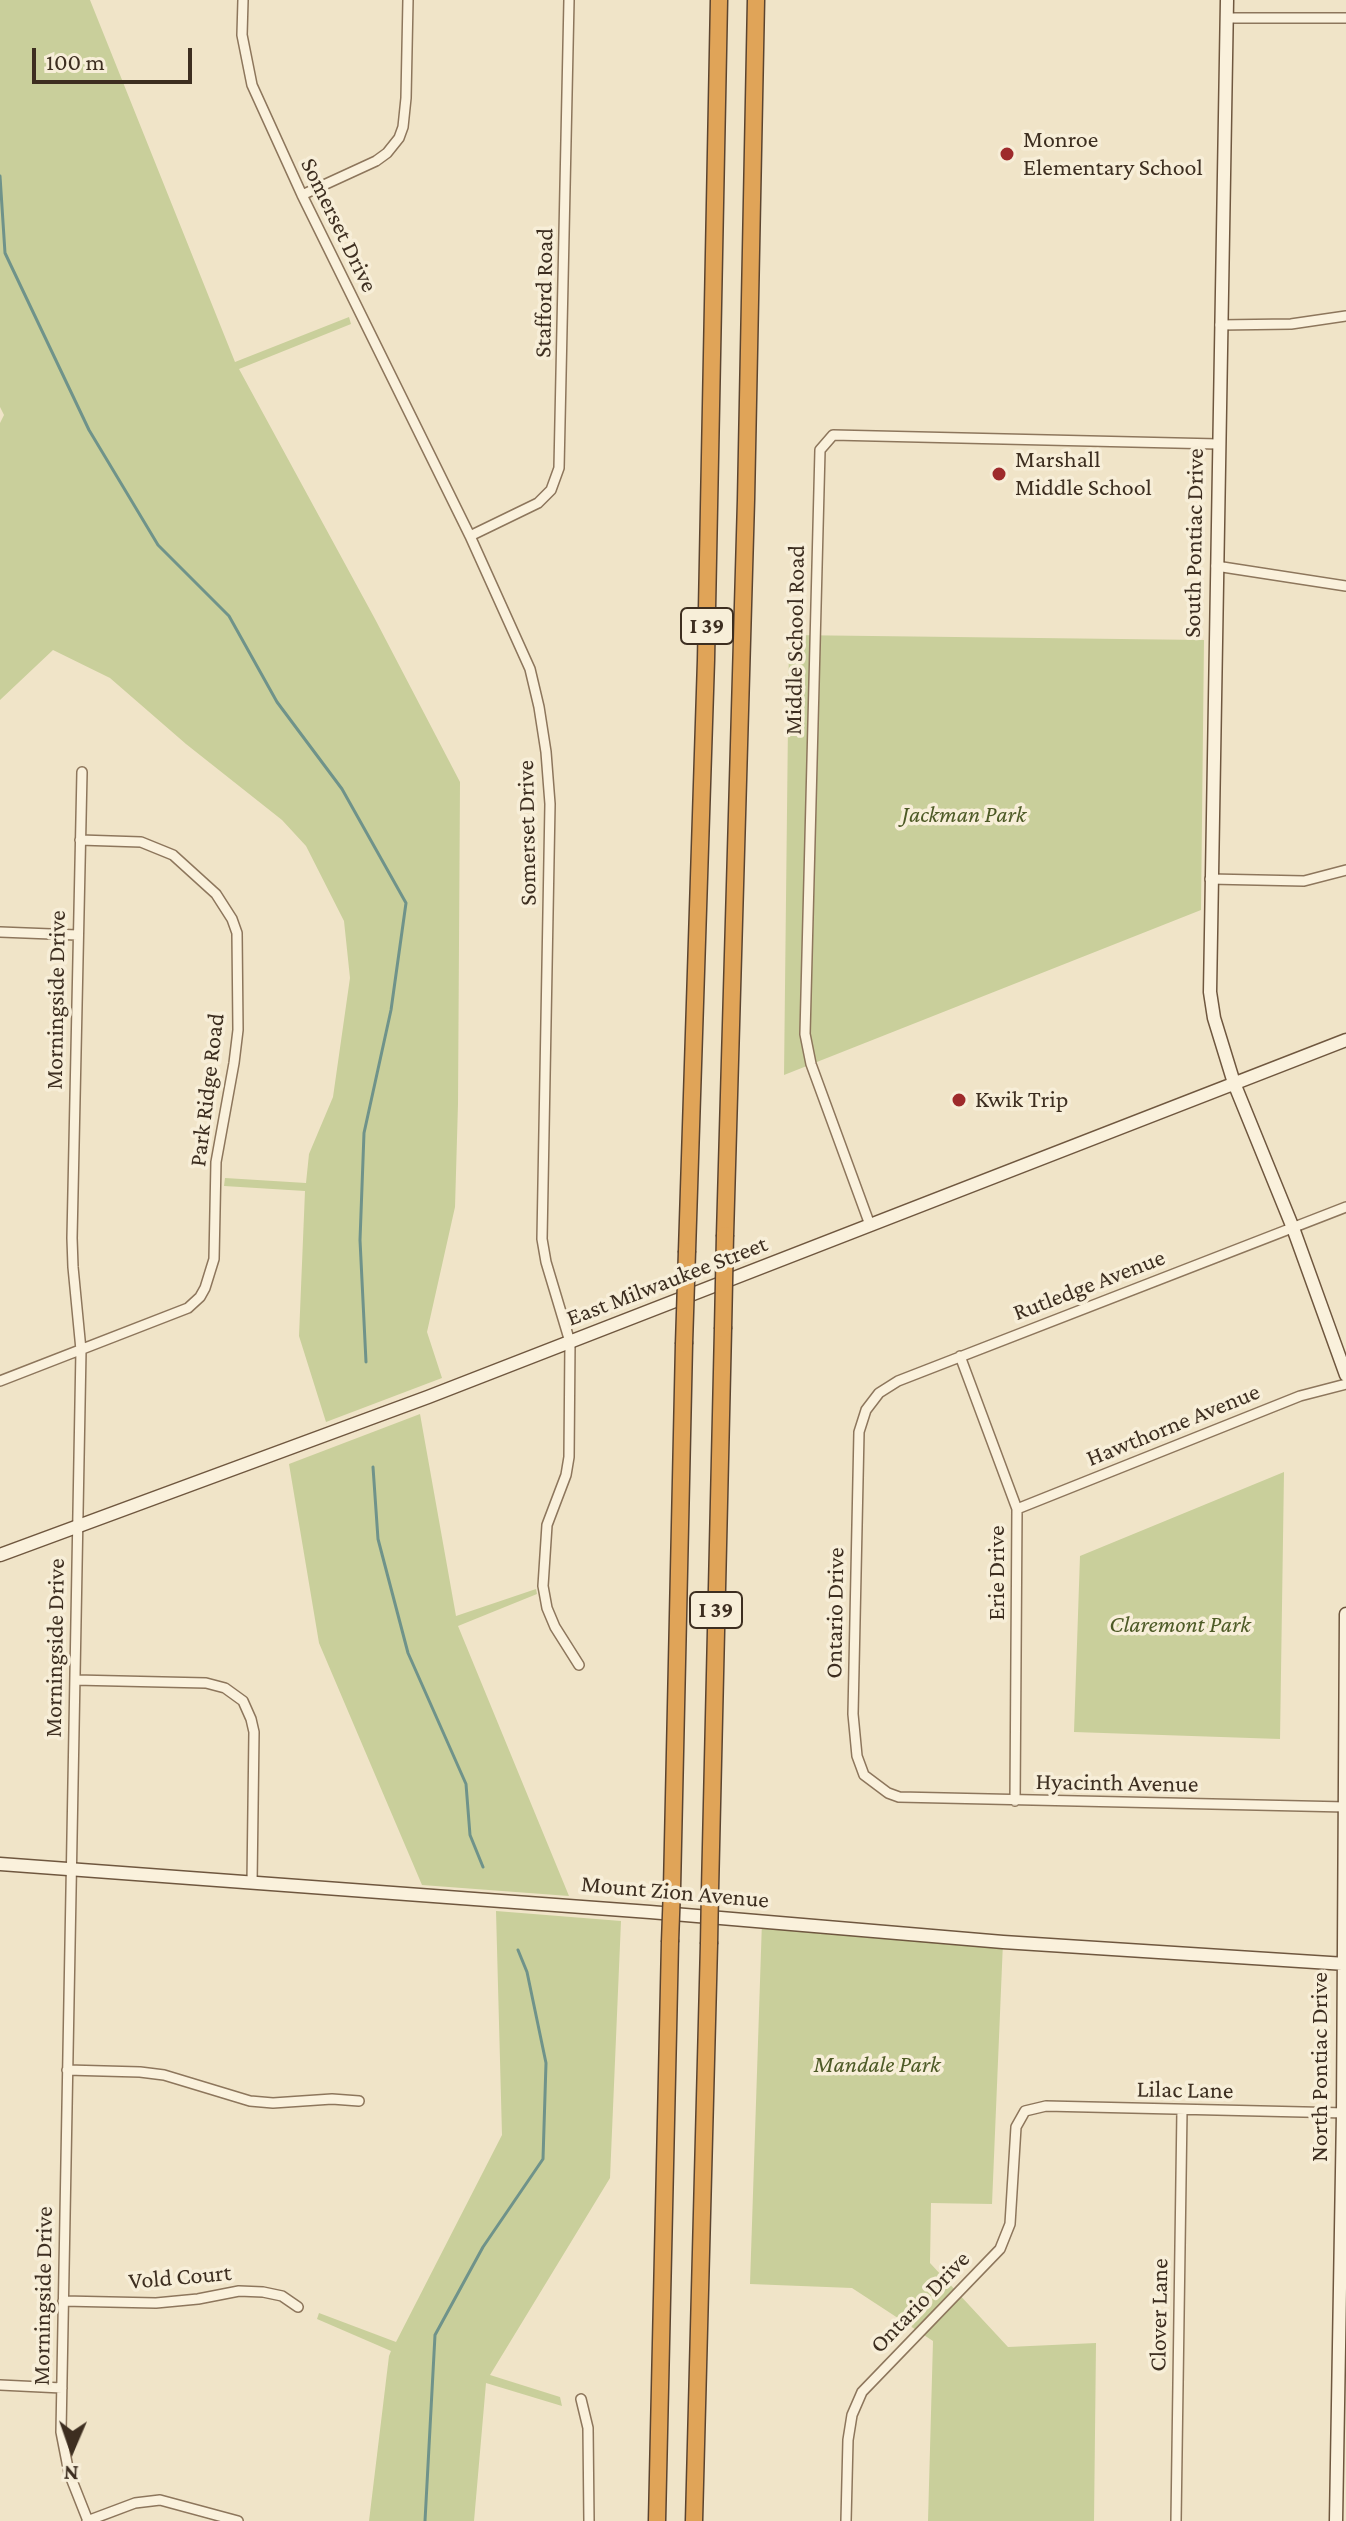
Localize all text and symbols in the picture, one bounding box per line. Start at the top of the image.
scale bar [36,32,196,82]
text: 100 m [46,48,105,75]
place label: Monroe Elementary School [1023,126,1203,182]
marker: Monroe Elementary School [998,145,1016,163]
street label: Somerset Drive [294,153,384,297]
street label: Stafford Road [528,228,560,358]
place label: Marshall Middle School [1015,446,1152,502]
street label: South Pontiac Drive [1178,448,1210,638]
marker: Marshall Middle School [990,465,1008,483]
street label: Middle School Road [779,545,811,735]
road number: I 39 [681,608,733,644]
street label: Somerset Drive [511,760,543,906]
park label: Jackman Park [902,801,1026,829]
street label: Morningside Drive [40,910,72,1090]
street label: Park Ridge Road [183,1012,231,1168]
place label: Kwik Trip [975,1086,1068,1114]
marker: Kwik Trip [950,1091,968,1109]
street label: East Milwaukee Street [562,1229,772,1333]
street label: Rutledge Avenue [1009,1243,1169,1327]
street label: Hawthorne Avenue [1082,1377,1264,1473]
street label: Erie Drive [983,1525,1011,1621]
street label: Ontario Drive [819,1547,851,1679]
street label: Morningside Drive [39,1558,71,1738]
road number: I 39 [690,1592,742,1628]
park label: Claremont Park [1109,1611,1251,1639]
street label: Hyacinth Avenue [1035,1767,1199,1799]
street label: Mount Zion Avenue [580,1869,770,1915]
street label: North Pontiac Drive [1306,1972,1334,2162]
park label: Mandale Park [814,2051,940,2079]
street label: Lilac Lane [1136,2075,1234,2105]
street label: Morningside Drive [27,2206,59,2386]
street label: Ontario Drive [864,2245,976,2359]
street label: Vold Court [127,2258,233,2296]
street label: Clover Lane [1144,2258,1174,2372]
north arrow [32,2409,112,2489]
text: N [63,2461,79,2486]

